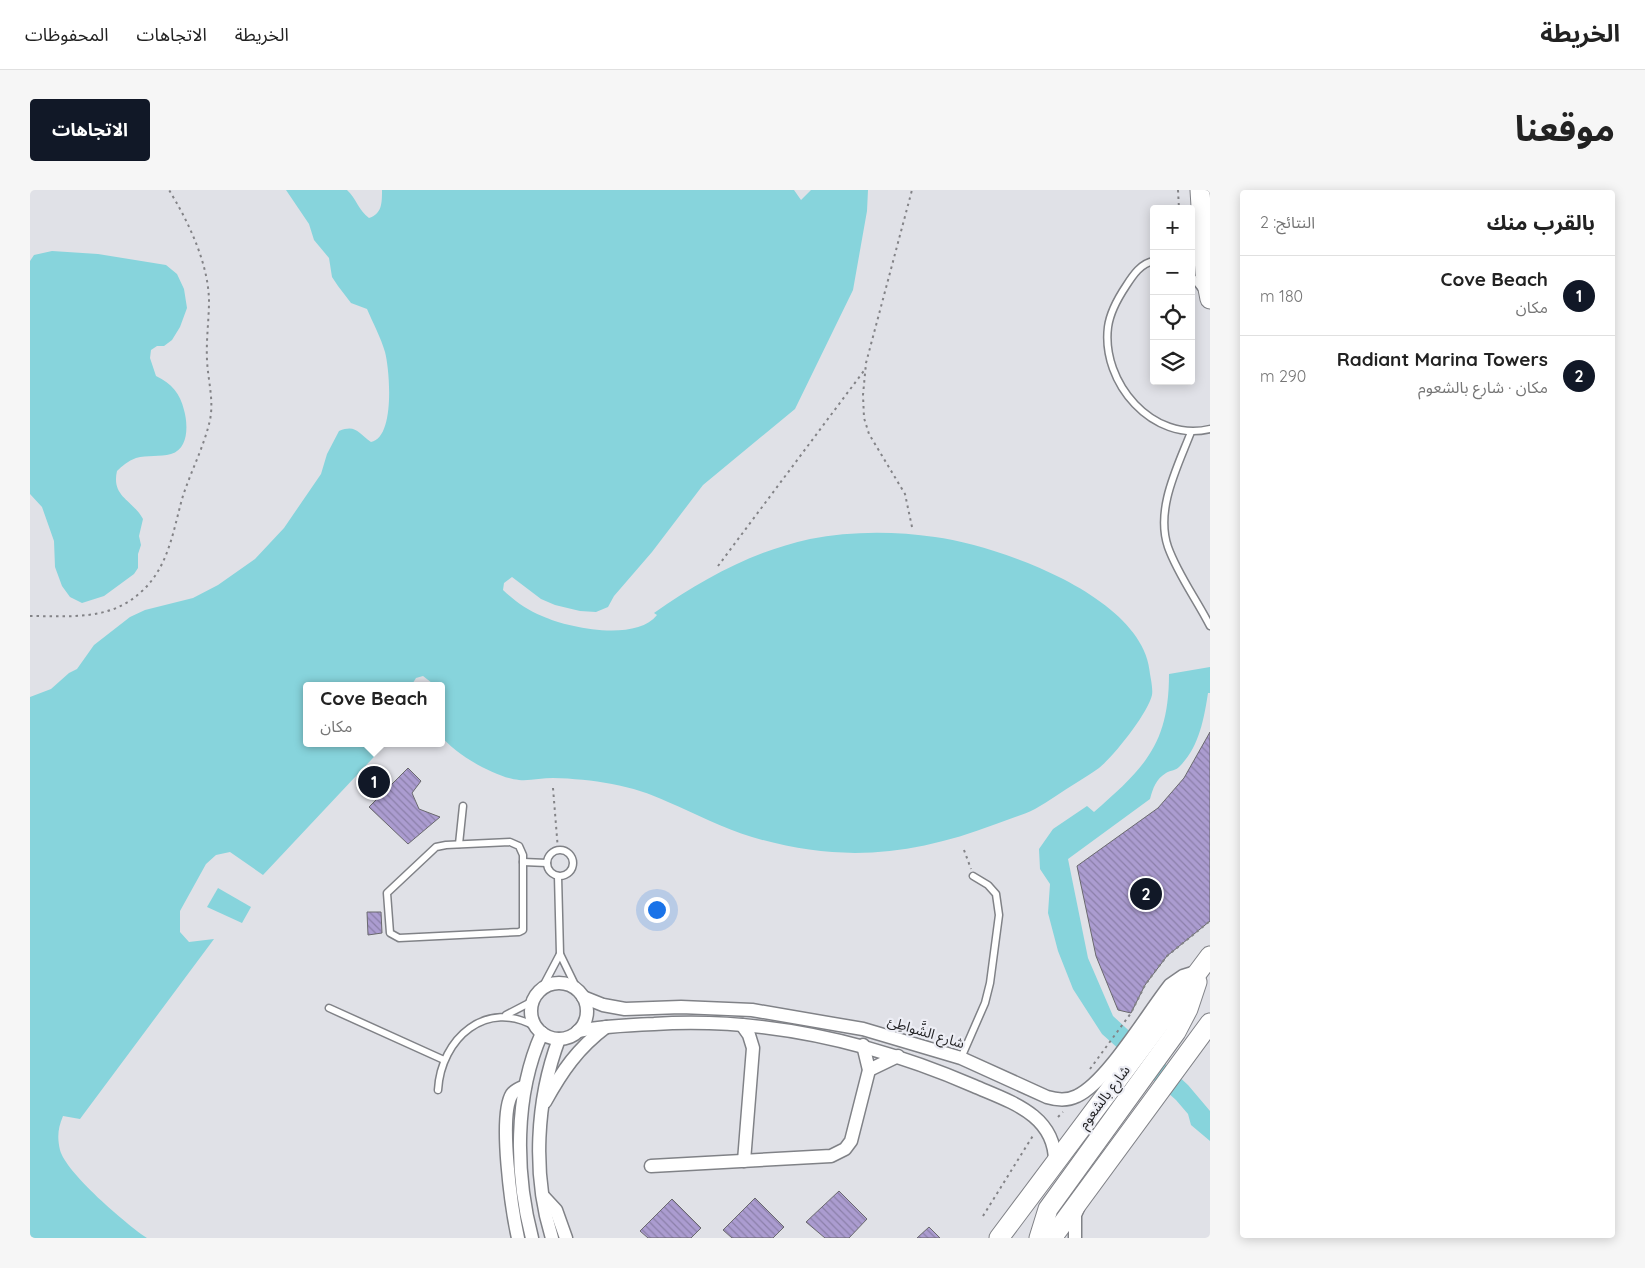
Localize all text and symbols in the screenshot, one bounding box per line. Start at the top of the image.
text: الخريطة [1540,18,1620,48]
text: المحفوظات [25,23,109,46]
text: الاتجاهات [137,23,207,46]
text: الخريطة [235,23,289,46]
button: الاتجاهات [30,99,150,161]
text: موقعنا [1515,106,1615,150]
map controls [1150,205,1195,385]
button: + [1150,205,1195,250]
text: بالقرب منك [1487,209,1595,235]
text: النتائج: 2 [1260,212,1315,232]
button: − [1150,250,1195,295]
text: Cove Beach [1441,267,1548,291]
text: 180 m [1260,286,1303,306]
text: 1 [1576,286,1582,306]
button: locate [1150,295,1195,340]
text: مكان [1516,297,1548,317]
button: layers [1150,340,1195,385]
text: Radiant Marina Towers [1337,347,1548,371]
text: 290 m [1260,366,1306,386]
text: 2 [1574,366,1584,386]
text: مكان · شارع بالشعوم [1418,377,1548,397]
popup [303,682,445,747]
text: Cove Beach [320,686,428,710]
text: مكان [320,716,352,736]
pin: 1 [358,763,390,801]
pin: 2 [1130,875,1162,913]
your location [644,897,670,923]
street label: شارع الشَّواطِئ [885,1009,967,1054]
street label: شارع بالشعوم [1074,1062,1135,1134]

